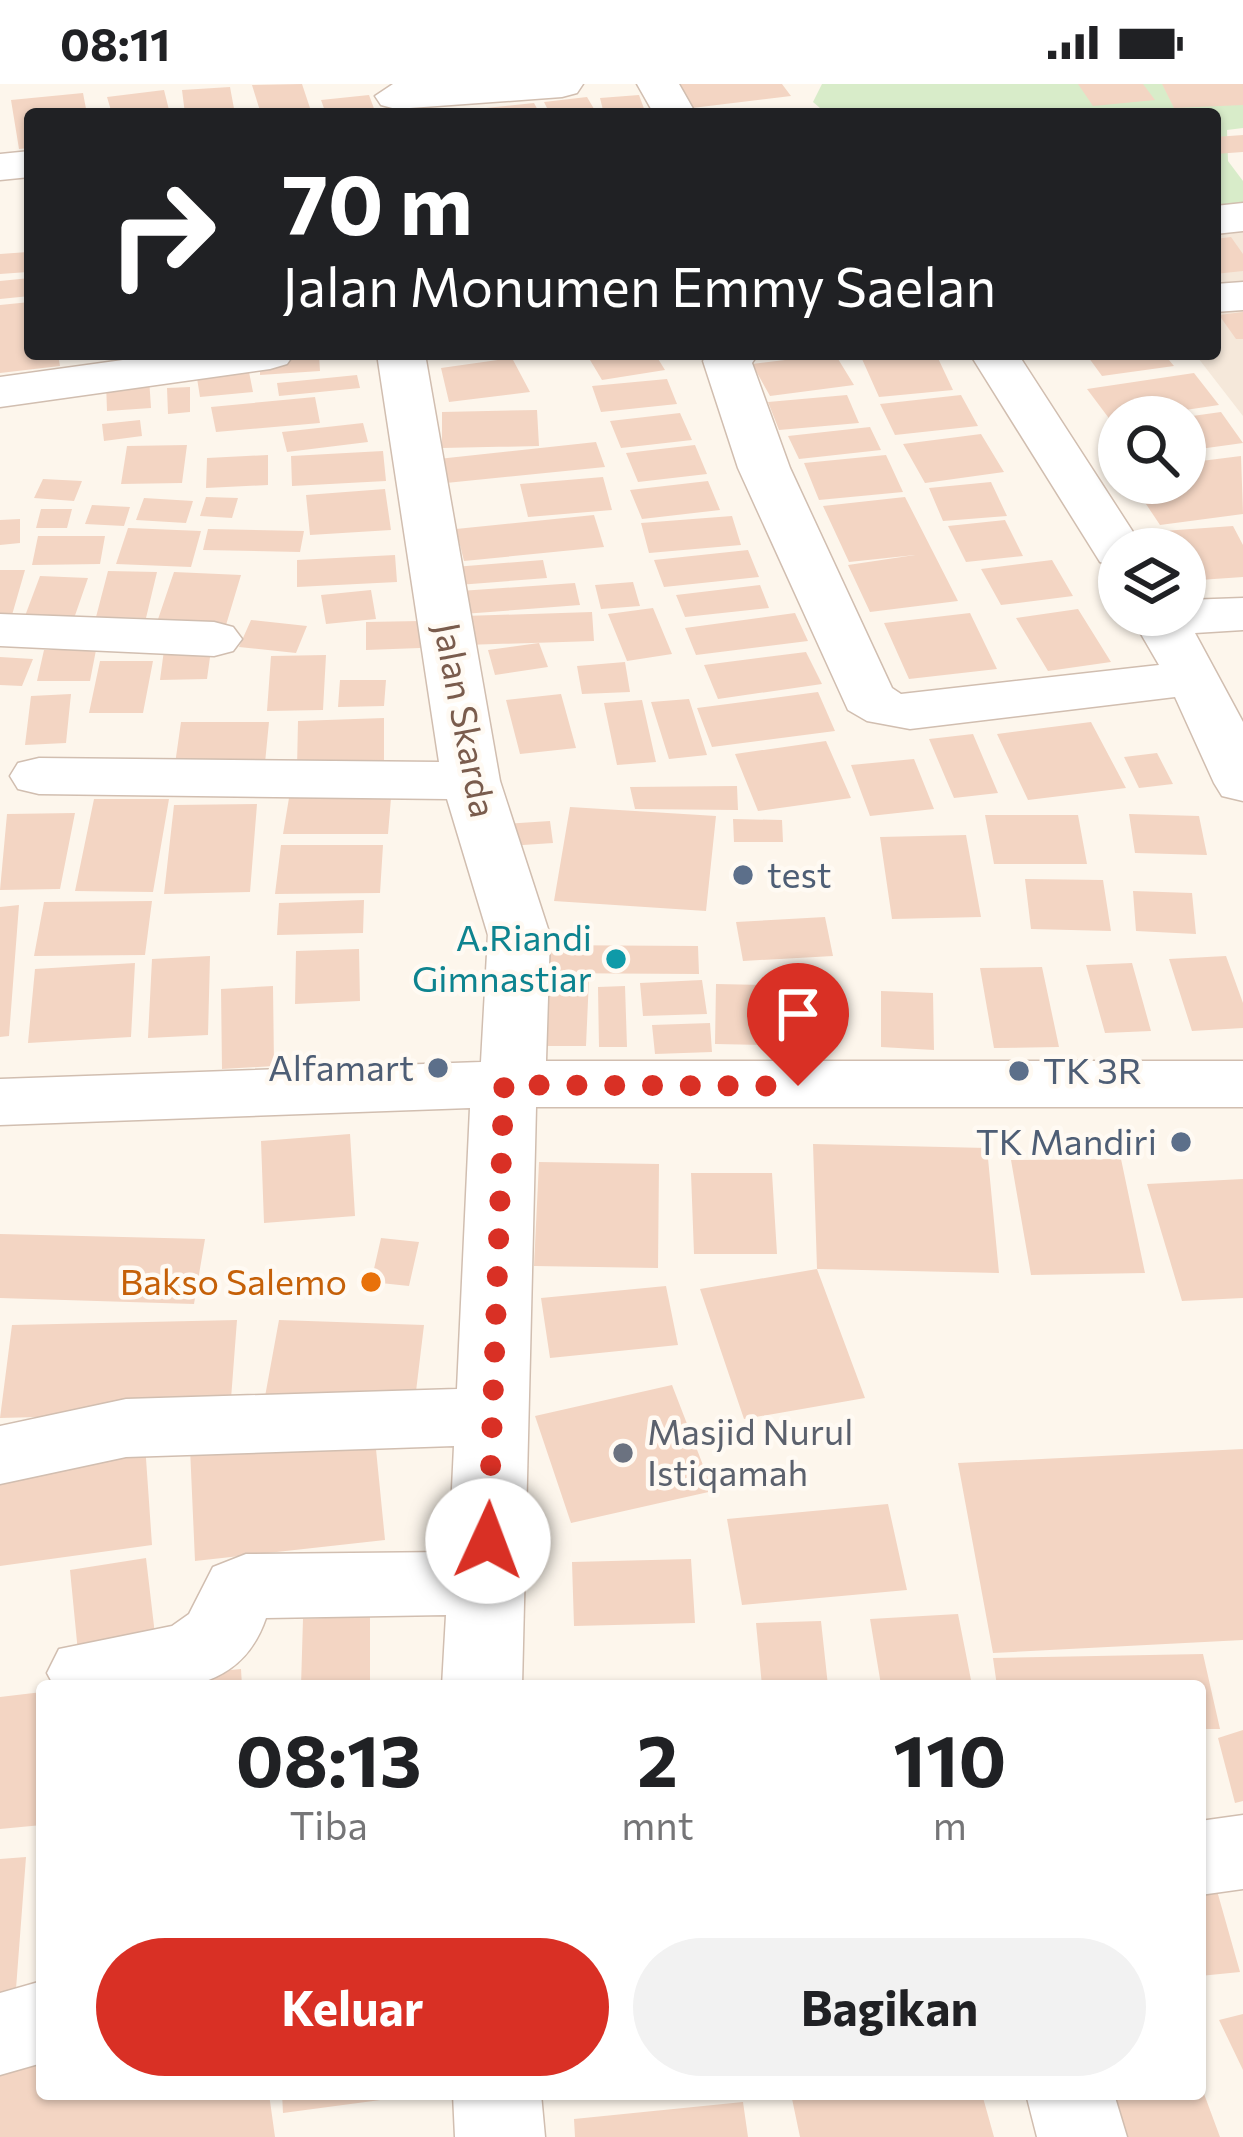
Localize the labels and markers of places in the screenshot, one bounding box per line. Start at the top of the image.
place label: test [767,851,832,895]
marker: test [730,862,756,888]
place label: A.Riandi Gimnastiar [412,914,592,999]
marker: A.Riandi Gimnastiar [603,946,629,972]
pin [747,963,849,1086]
place label: Alfamart [268,1044,414,1088]
place label: TK 3R [1043,1047,1142,1091]
marker: Alfamart [425,1055,451,1081]
marker: TK 3R [1006,1058,1032,1084]
place label: TK Mandiri [976,1118,1157,1162]
marker: TK Mandiri [1168,1129,1194,1155]
place label: Bakso Salemo [120,1258,347,1302]
marker: Bakso Salemo [358,1269,384,1295]
place label: Masjid Nurul Istiqamah [647,1408,853,1493]
marker: Masjid Nurul Istiqamah [610,1440,636,1466]

